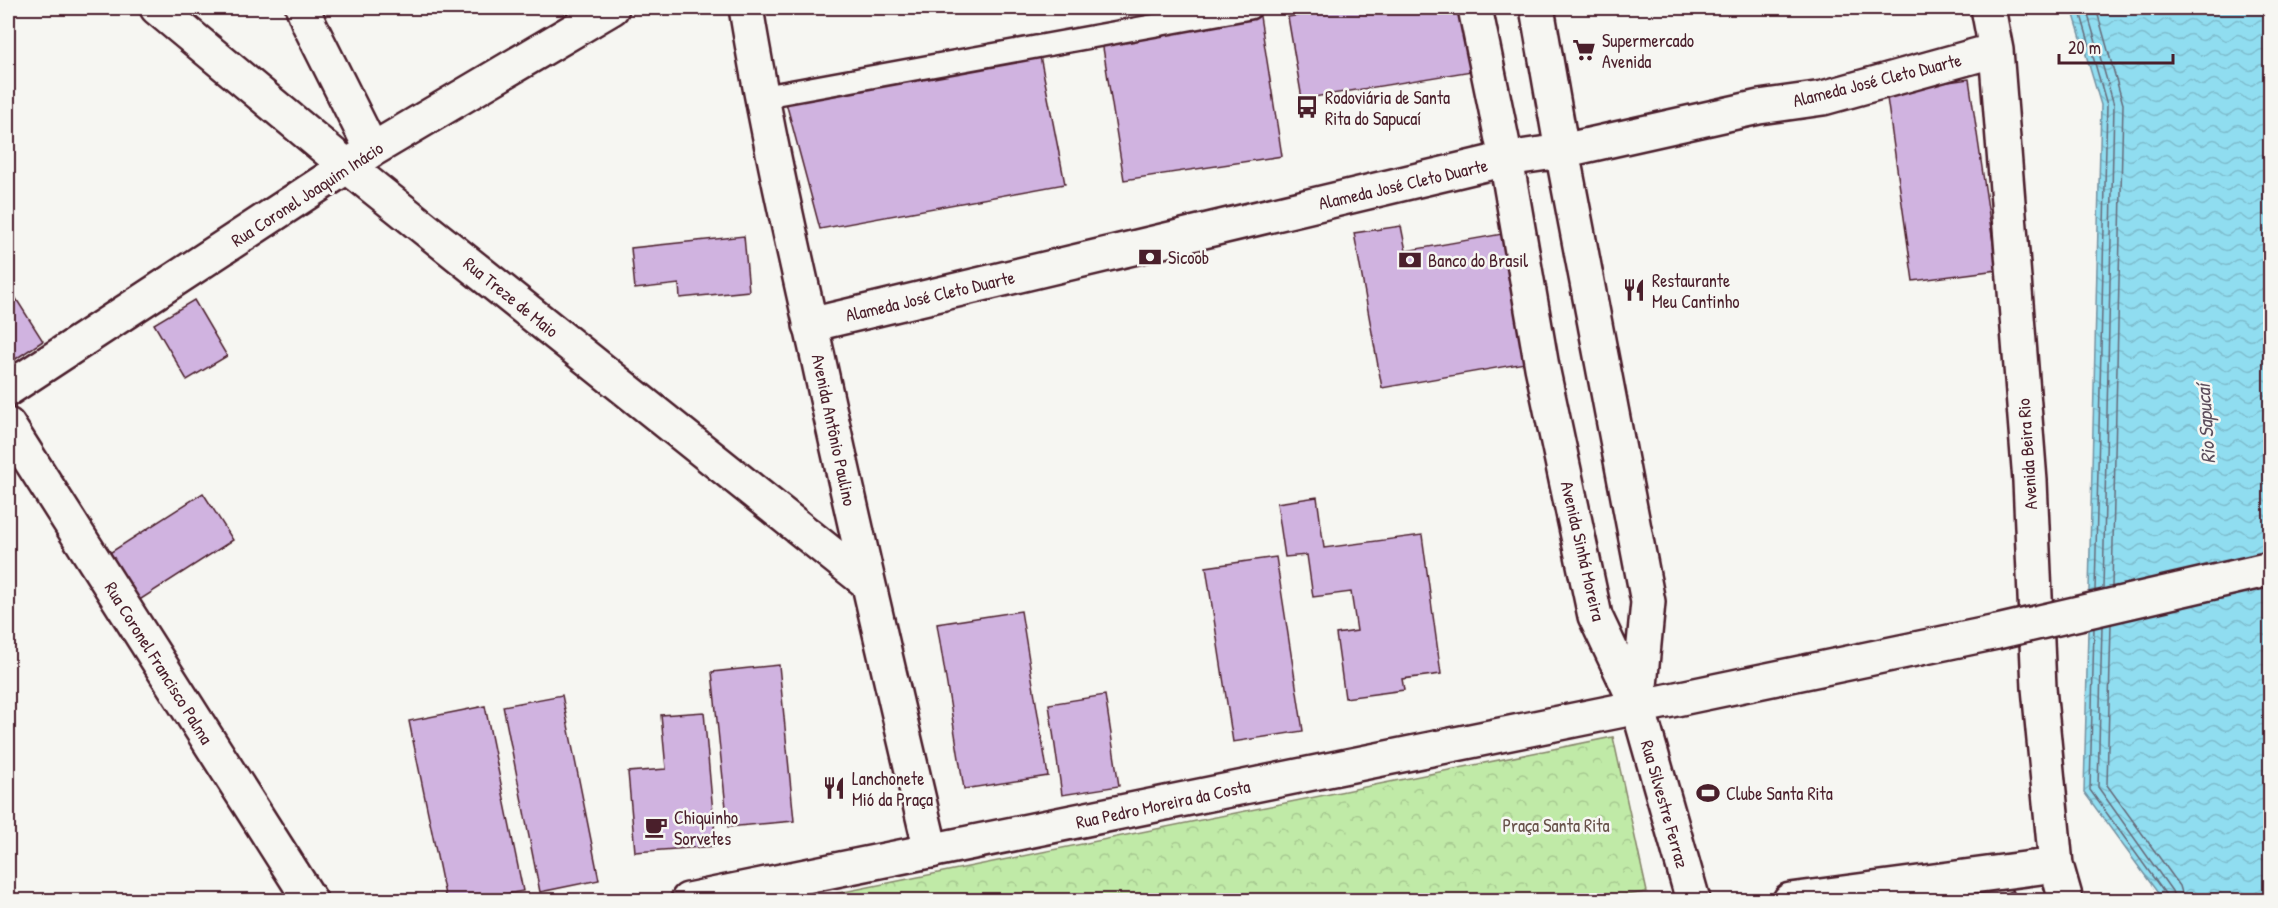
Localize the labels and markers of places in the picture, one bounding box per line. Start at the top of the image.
place label: Supermercado Avenida [1602,28,1694,74]
supermarket icon: Supermercado Avenida [1571,37,1597,63]
place label: Rodoviária de Santa Rita do Sapucaí [1325,85,1450,131]
bus stop icon: Rodoviária de Santa Rita do Sapucaí [1294,94,1320,120]
bank icon: Sicoob [1137,244,1163,270]
place label: Sicoob [1168,245,1209,270]
bank icon: Banco do Brasil [1397,247,1423,273]
place label: Banco do Brasil [1428,248,1528,273]
place label: Restaurante Meu Cantinho [1652,268,1739,314]
restaurant icon: Restaurante Meu Cantinho [1621,277,1647,303]
place label: Lanchonete Mió da Praça [852,766,933,812]
restaurant icon: Lanchonete Mió da Praça [821,775,847,801]
sports icon: Clube Santa Rita [1695,780,1721,806]
place label: Clube Santa Rita [1726,781,1833,806]
place label: Chiquinho Sorvetes [674,805,738,851]
cafe icon: Chiquinho Sorvetes [643,814,669,840]

